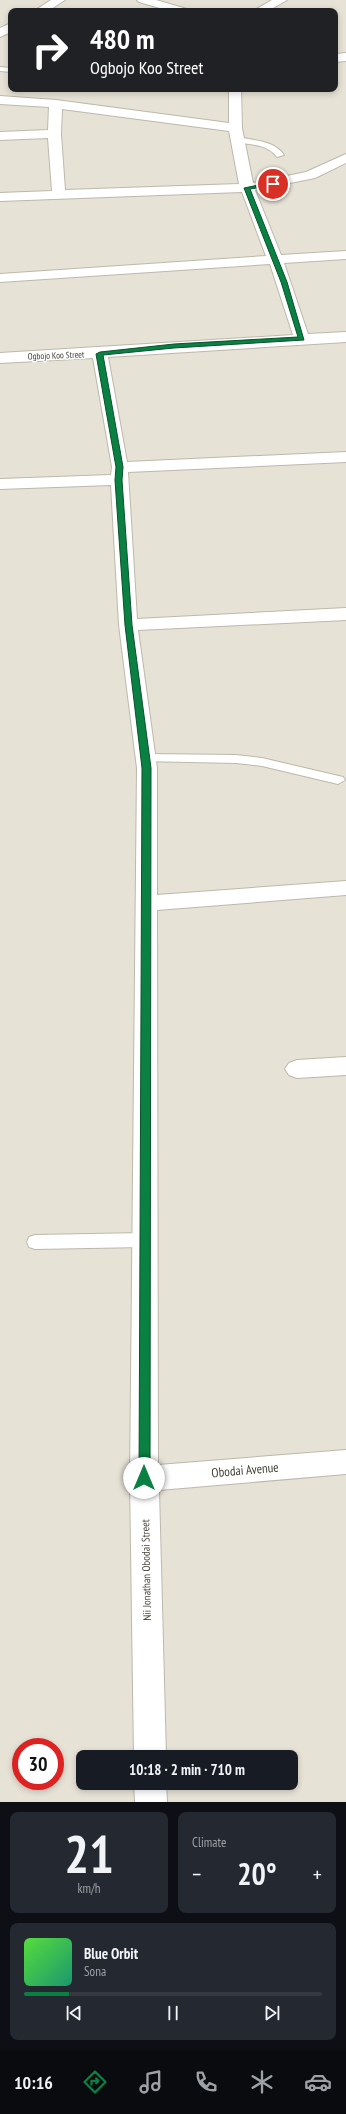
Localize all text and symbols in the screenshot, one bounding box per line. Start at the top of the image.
text: 480 m [90,20,154,57]
icon: right [24,24,76,76]
text: Ogbojo Koo Street [90,56,204,79]
pin [256,167,290,201]
icon: arrive [262,173,284,195]
street label: Ogbojo Koo Street [27,348,85,362]
position arrow [123,1457,165,1499]
street label: Obodai Avenue [211,1459,279,1481]
street label: Nii Jonathan Obodai Street [138,1519,154,1621]
speed limit sign: 30 [12,1738,64,1790]
text: 10:18 · 2 min · 710 m [129,1760,245,1779]
text: 21 [64,1820,114,1887]
text: Climate [192,1834,226,1851]
text: 20° [237,1854,277,1893]
text: − [192,1860,201,1888]
text: + [313,1860,322,1888]
text: km/h [77,1880,101,1897]
text: Blue Orbit [84,1944,138,1963]
text: Sona [84,1963,106,1980]
icon: previous [63,2002,85,2024]
icon: pause [162,2002,184,2024]
icon: next [261,2002,283,2024]
icon: directions [81,2068,109,2096]
icon: music [137,2068,165,2096]
icon: phone [192,2068,220,2096]
icon: climate [248,2068,276,2096]
icon: car [304,2068,332,2096]
text: 10:16 [14,2071,53,2094]

